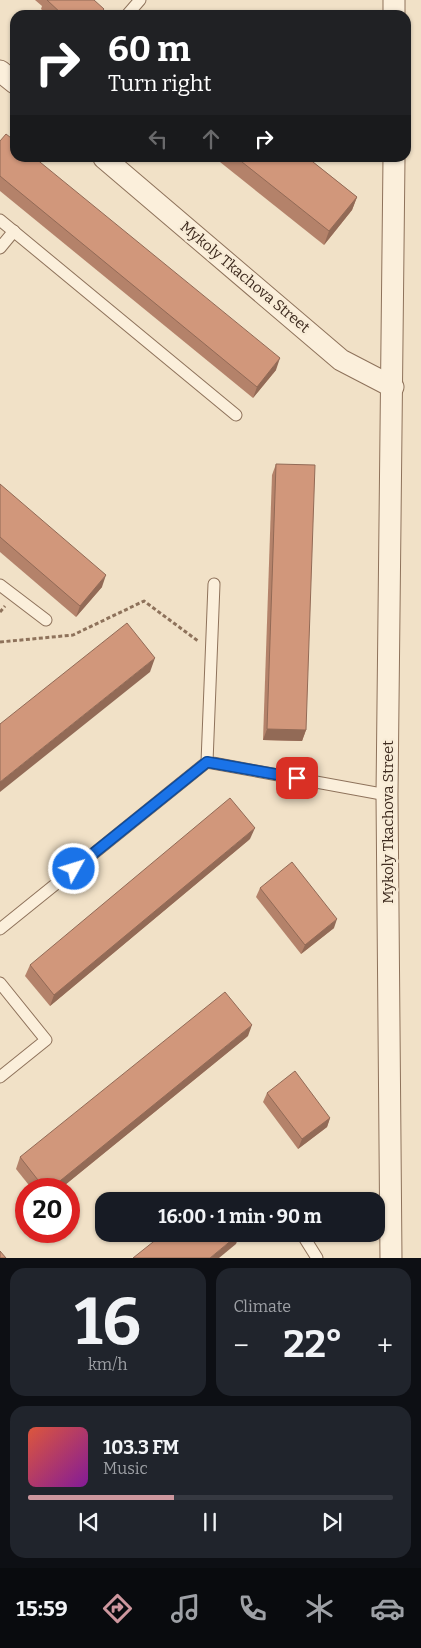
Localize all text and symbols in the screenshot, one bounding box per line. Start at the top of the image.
text: 60 m [108,28,191,70]
icon: right [25,30,90,95]
text: Turn right [108,70,211,97]
icon: left [144,125,172,153]
icon: ahead [197,125,225,153]
icon: right [250,125,278,153]
street label: Mykoly Tkachova Street [177,218,314,337]
street label: Mykoly Tkachova Street [379,740,397,904]
pin [276,757,318,799]
icon: arrive [283,764,311,792]
position arrow [47,842,99,894]
speed limit sign: 20 [15,1178,80,1243]
text: 16:00 · 1 min · 90 m [158,1205,322,1228]
text: 16 [75,1283,141,1361]
text: Climate [234,1297,291,1316]
text: 22° [283,1321,343,1367]
text: − [234,1329,249,1362]
text: + [377,1329,393,1362]
text: km/h [88,1355,128,1374]
text: 103.3 FM [103,1436,179,1459]
text: Music [103,1459,148,1478]
icon: previous [75,1508,103,1536]
icon: pause [196,1508,224,1536]
icon: next [318,1508,346,1536]
icon: directions [100,1591,135,1626]
icon: music [168,1591,203,1626]
icon: phone [235,1591,270,1626]
icon: climate [302,1591,337,1626]
icon: car [370,1591,405,1626]
text: 15:59 [16,1595,68,1622]

